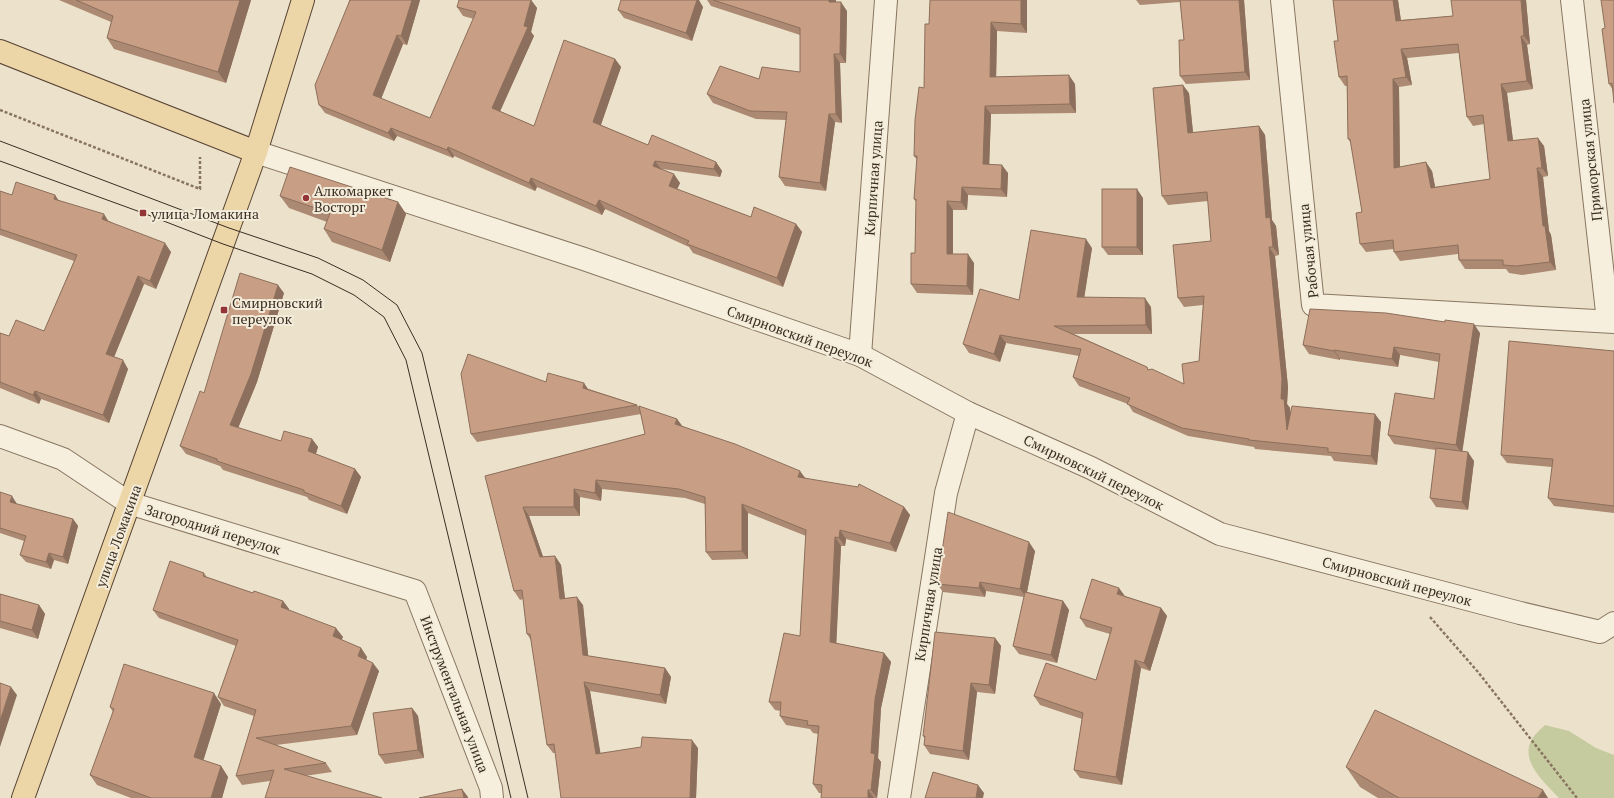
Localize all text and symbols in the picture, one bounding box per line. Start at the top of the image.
street label: Приморская улица [1574,98,1606,222]
street label: Кирпичная улица [859,120,887,236]
place label: Алкомаркет Восторг [314,181,393,216]
marker: Алкомаркет Восторг [301,193,311,203]
street label: Рабочая улица [1294,203,1322,299]
place label: улица Ломакина [150,204,259,223]
marker: улица Ломакина [138,208,148,218]
place label: Смирновский переулок [232,293,323,328]
street label: Смирновский переулок [724,301,876,371]
marker: Смирновский переулок [219,305,229,315]
street label: Смирновский переулок [1021,430,1168,514]
street label: улица Ломакина [90,482,145,591]
street label: Загородний переулок [143,499,284,559]
street label: Кирпичная улица [910,545,946,663]
street label: Смирновский переулок [1320,552,1474,610]
street label: Инструментальная улица [416,613,494,775]

